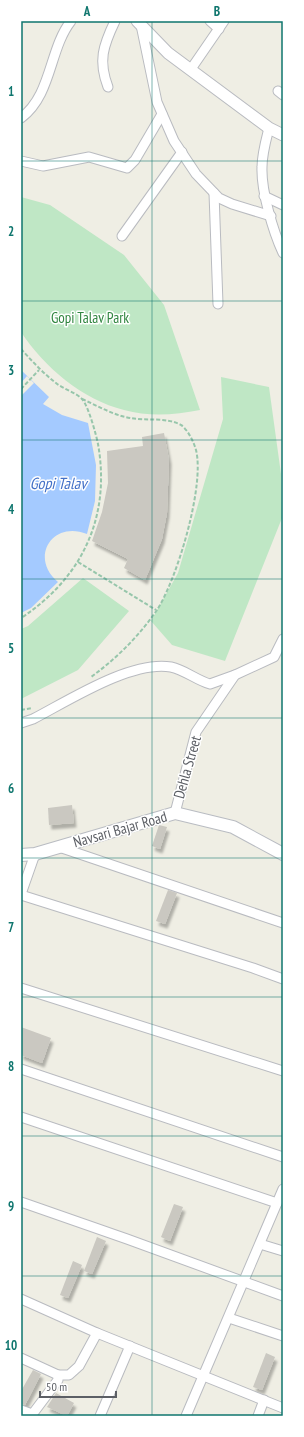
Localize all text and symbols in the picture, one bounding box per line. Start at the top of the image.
text: A [83,3,91,20]
text: B [214,3,220,20]
text: 1 [8,83,14,100]
text: 2 [8,223,14,240]
park label: Gopi Talav Park [51,308,129,327]
text: 3 [8,362,14,379]
water label: Gopi Talav [30,473,89,493]
text: 4 [8,501,15,518]
text: 5 [8,640,14,657]
street label: Dehla Street [169,733,205,801]
text: 6 [8,780,14,797]
street label: Navsari Bajar Road [71,807,169,851]
text: 7 [8,919,14,936]
text: 8 [8,1058,14,1075]
text: 9 [8,1198,14,1215]
text: 10 [5,1337,17,1354]
scale bar [40,1373,116,1399]
text: 50 m [46,1379,67,1394]

